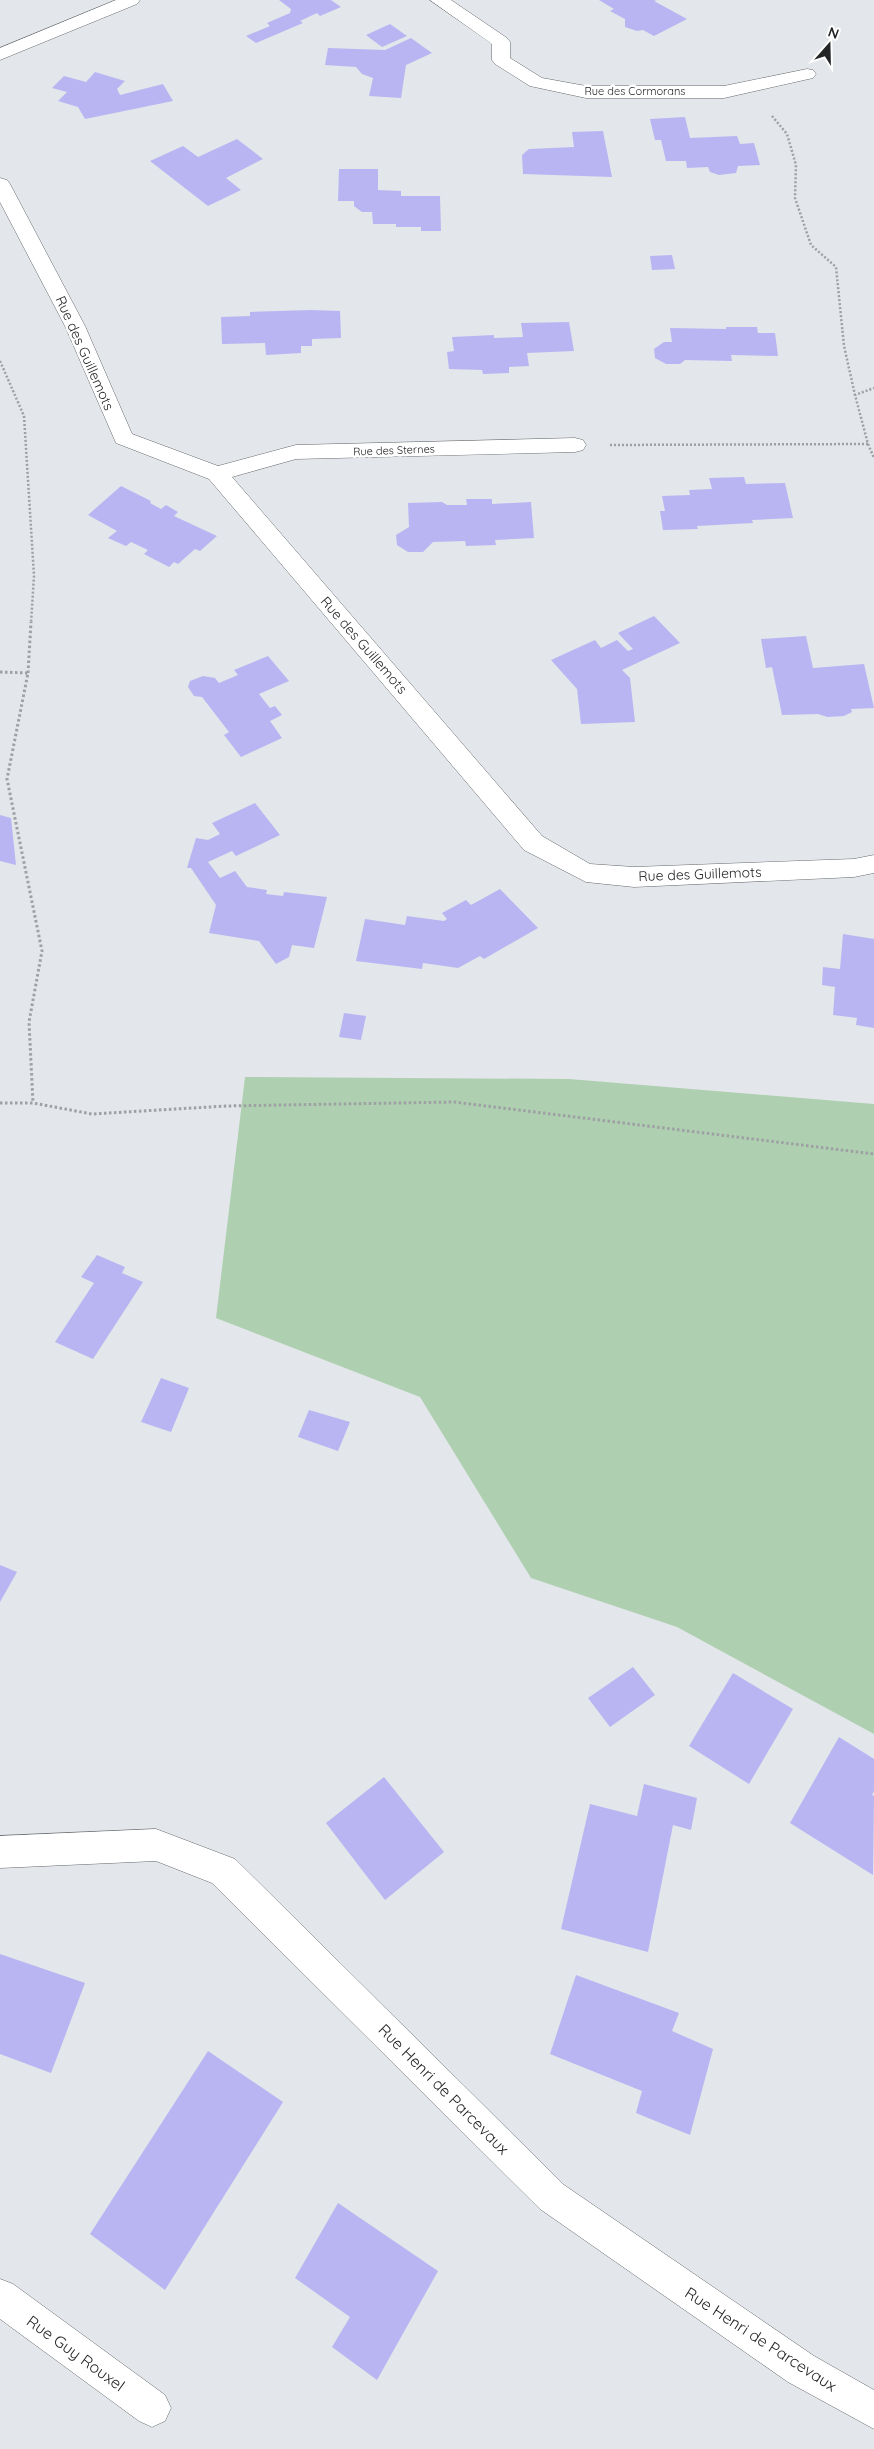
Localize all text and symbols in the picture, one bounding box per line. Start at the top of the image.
north arrow [804,20,854,70]
text: N [826,23,841,43]
street label: Rue des Cormorans [585,84,685,98]
street label: Rue des Guillemots [52,293,118,413]
street label: Rue des Sternes [353,442,435,458]
street label: Rue des Guillemots [317,593,411,697]
street label: Rue des Guillemots [638,863,762,885]
street label: Rue Henri de Parcevaux [374,2019,514,2159]
street label: Rue Henri de Parcevaux [681,2282,841,2396]
street label: Rue Guy Rouxel [23,2311,129,2395]

